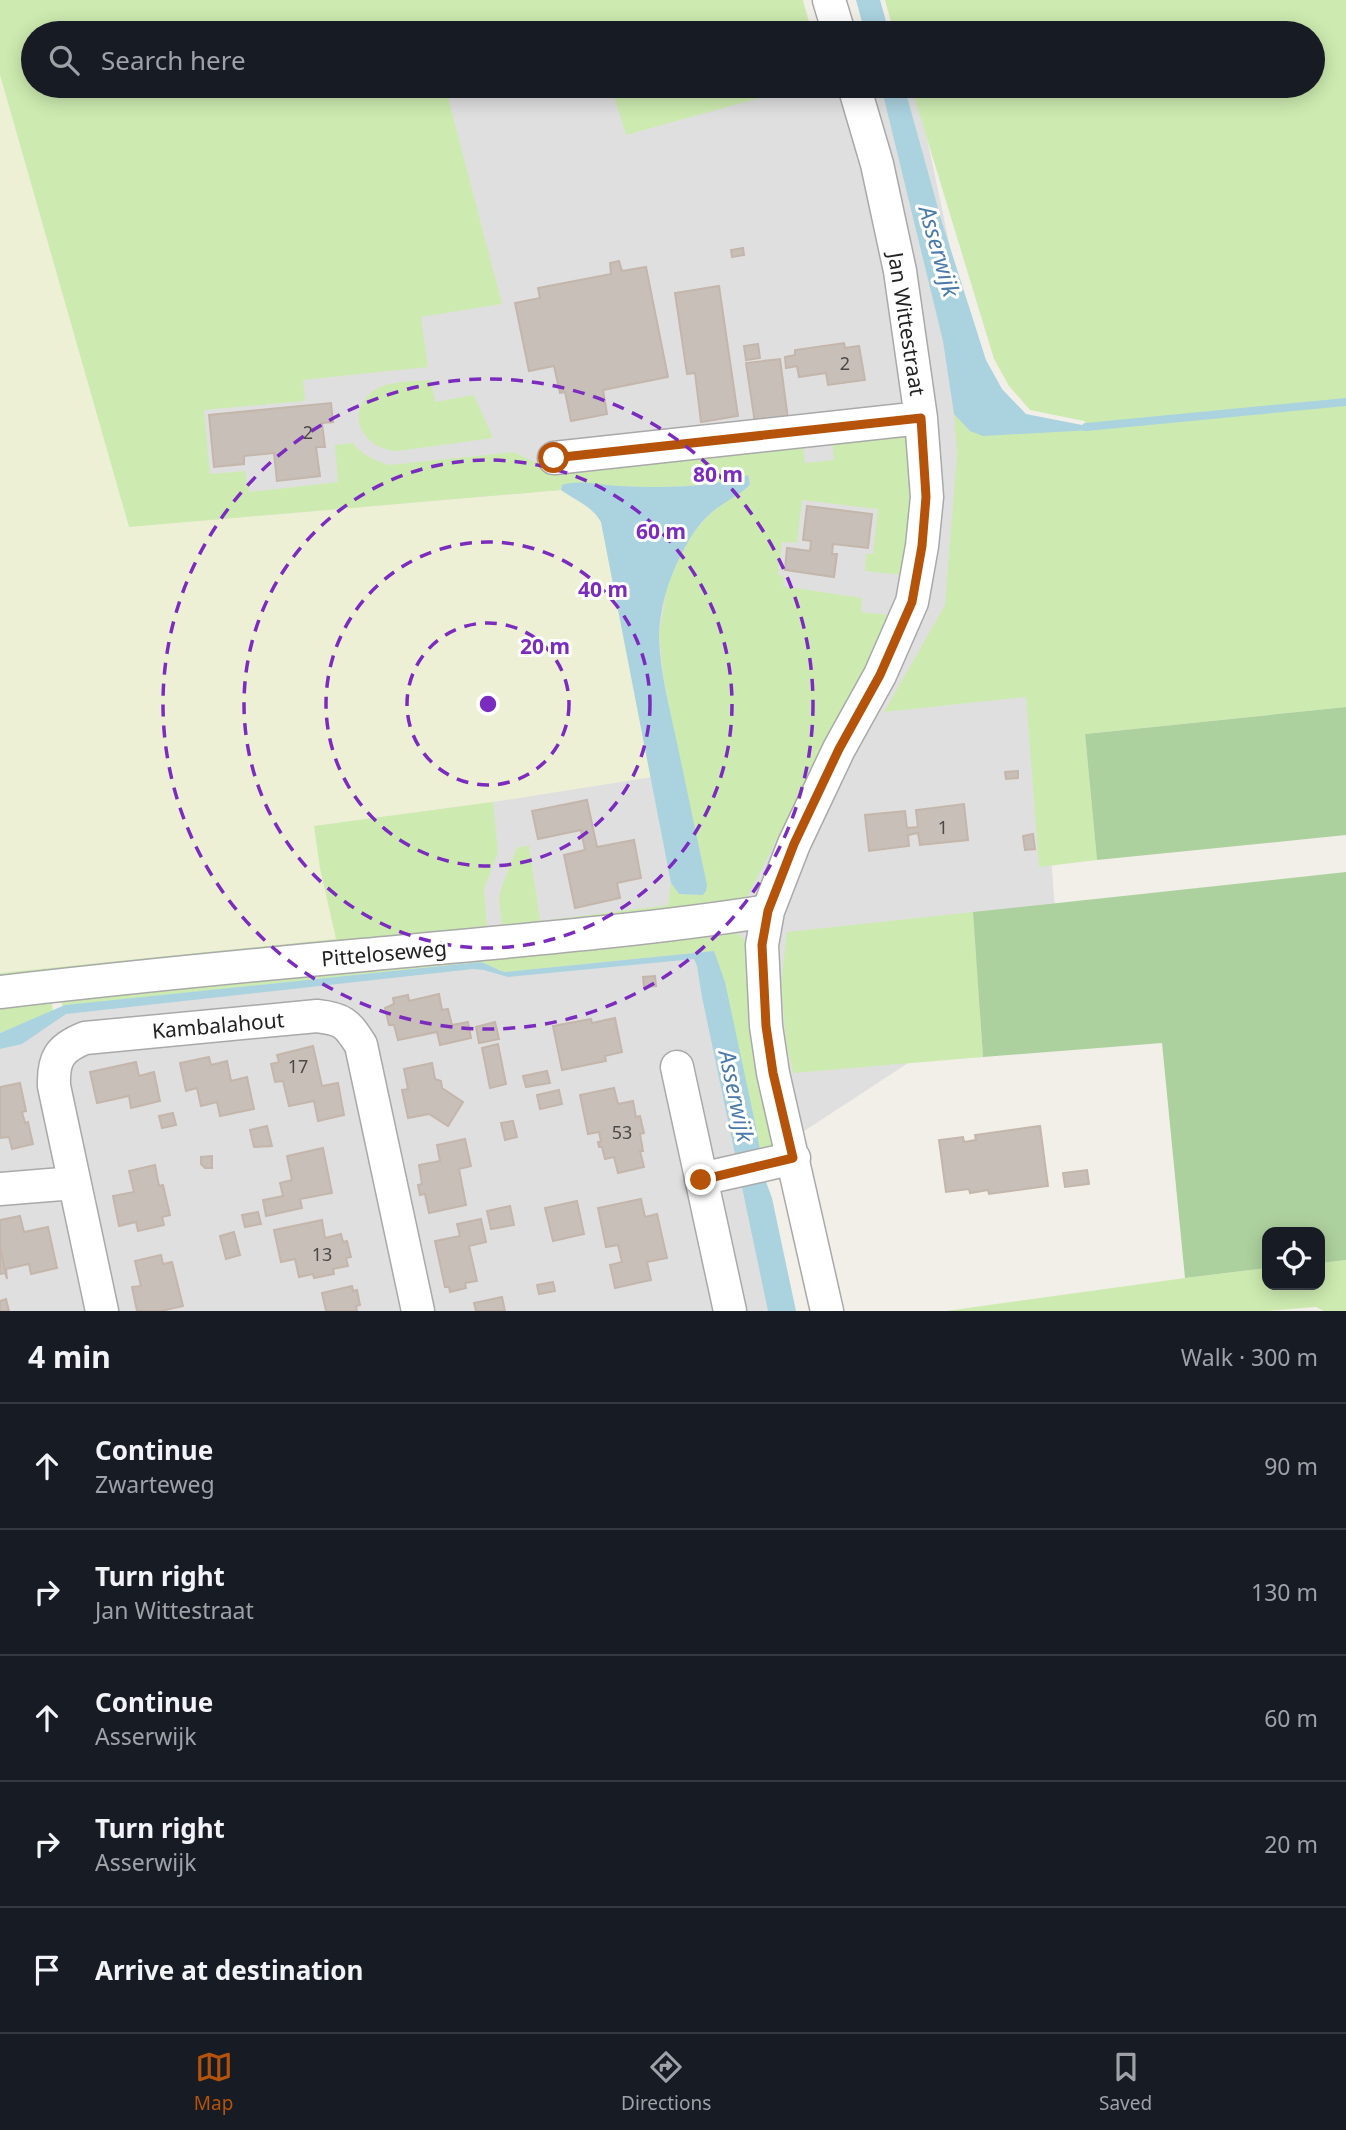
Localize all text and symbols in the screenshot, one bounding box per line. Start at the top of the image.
search box [21,21,1325,98]
icon: search [45,41,83,79]
text: Search here [101,42,246,78]
water label: Asserwijk [911,200,969,302]
street label: Jan Wittestraat [882,248,932,398]
house number: 2 [840,351,850,375]
house number: 2 [303,420,313,444]
route start [538,442,569,473]
text: 80 m [693,460,743,488]
text: 60 m [636,517,686,545]
text: 40 m [578,575,628,603]
text: 20 m [520,632,570,660]
centre of rings [476,692,500,716]
house number: 1 [938,815,948,839]
street label: Pitteloseweg [320,934,448,972]
street label: Kambalahout [151,1005,286,1045]
water label: Asserwijk [711,1045,763,1147]
house number: 17 [288,1054,308,1078]
house number: 53 [612,1120,632,1144]
route end [685,1164,716,1195]
map controls [1262,1227,1325,1290]
button: locate [1262,1227,1325,1290]
house number: 13 [312,1242,332,1266]
text: 4 min [28,1336,111,1377]
text: Walk · 300 m [1181,1341,1318,1373]
text: Continue [95,1432,213,1468]
icon: ahead [28,1447,66,1485]
text: 90 m [1264,1450,1318,1482]
text: Zwarteweg [95,1468,215,1500]
text: Turn right [95,1558,225,1594]
icon: right [28,1573,66,1611]
text: 130 m [1251,1576,1318,1608]
text: Jan Wittestraat [95,1594,254,1626]
text: Continue [95,1684,213,1720]
icon: ahead [28,1699,66,1737]
text: 60 m [1264,1702,1318,1734]
text: Asserwijk [95,1720,196,1752]
text: Turn right [95,1810,225,1846]
icon: right [28,1825,66,1863]
text: 20 m [1264,1828,1318,1860]
text: Asserwijk [95,1846,196,1878]
icon: arrive [28,1951,66,1989]
text: Arrive at destination [95,1952,364,1988]
tab: Map [194,2048,233,2116]
tab: Directions [621,2048,711,2116]
tab: Saved [1099,2048,1152,2116]

